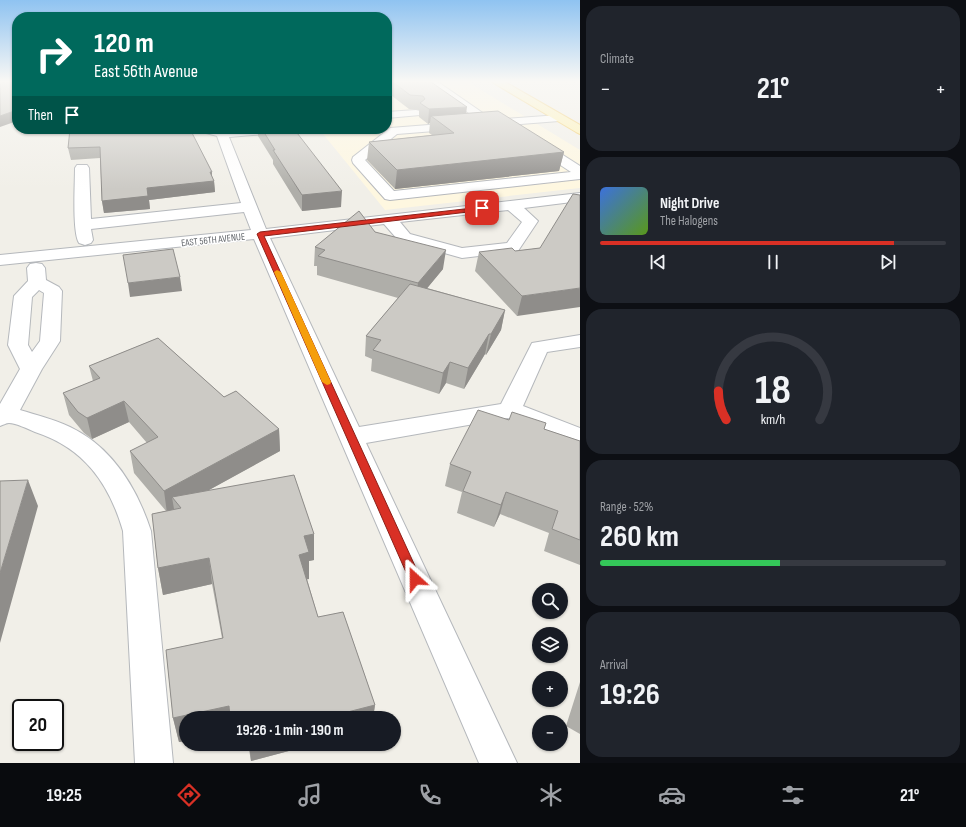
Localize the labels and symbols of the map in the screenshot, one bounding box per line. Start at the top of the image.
pin [465,191,499,225]
street label: EAST 56TH AVENUE [181,231,246,249]
position arrow [394,558,436,600]
speed limit sign: 20 [12,699,64,751]

